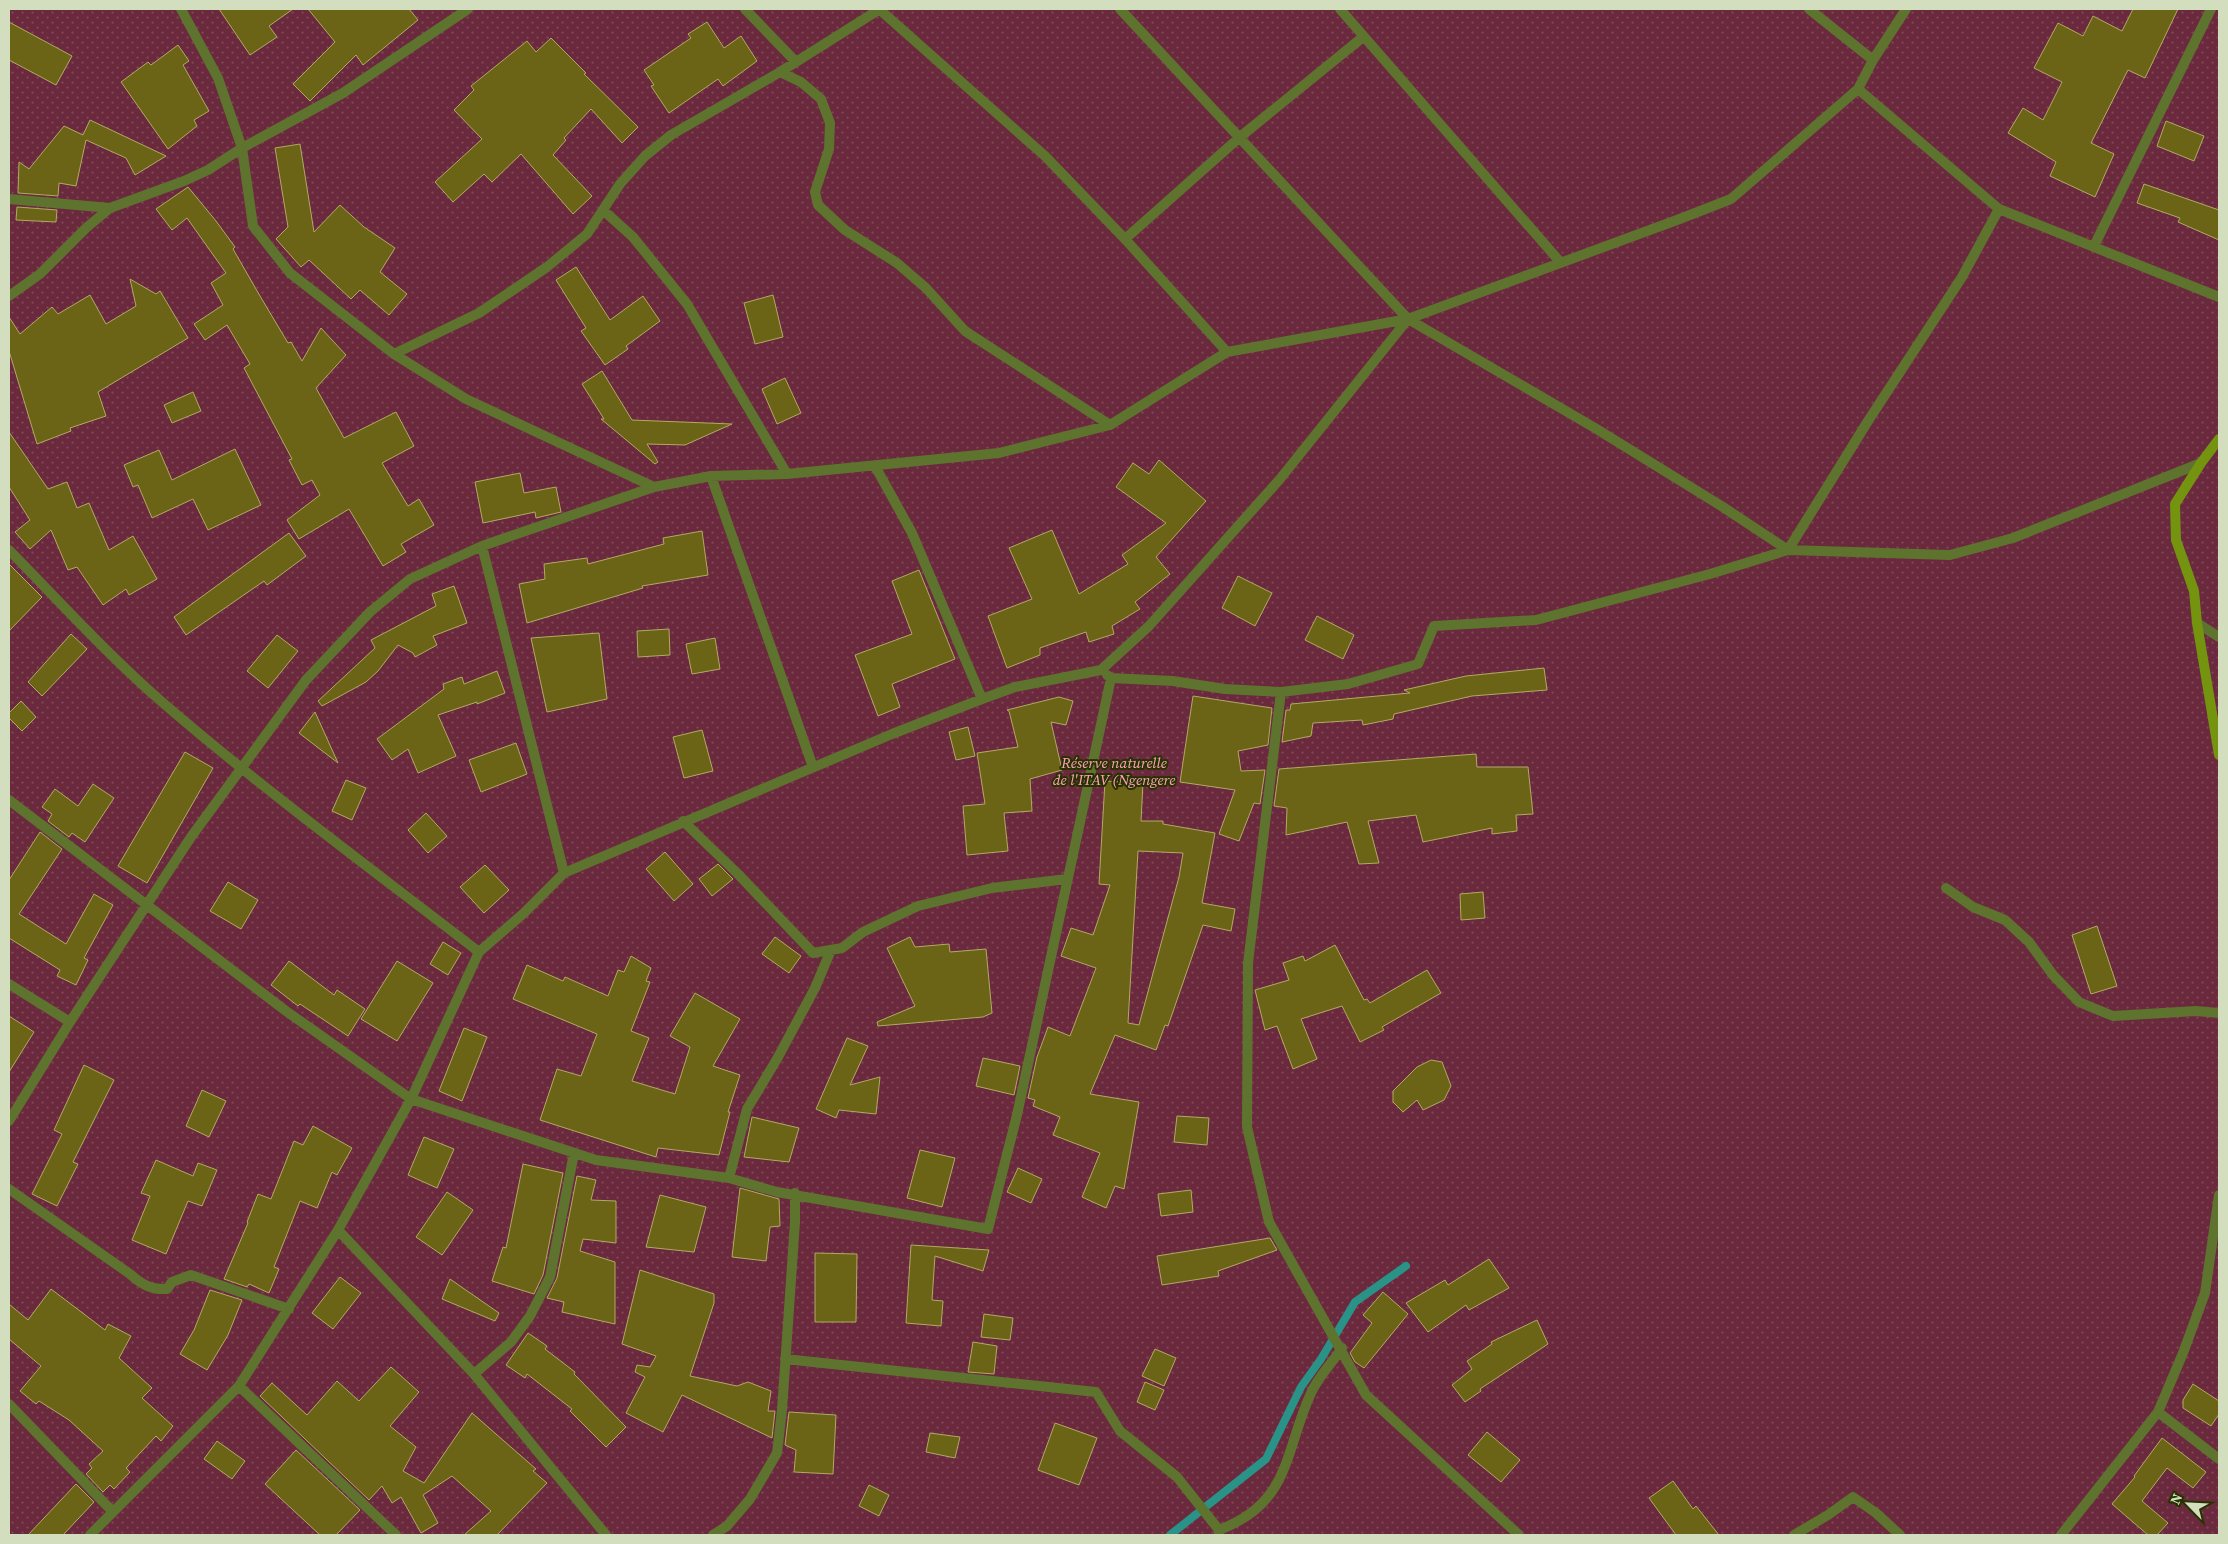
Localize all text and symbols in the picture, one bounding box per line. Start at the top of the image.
park label: Réserve naturelle de l'ITAV (Ngengere [1053,752,1175,790]
north arrow [2163,1479,2213,1529]
text: N [2165,1490,2187,1507]

